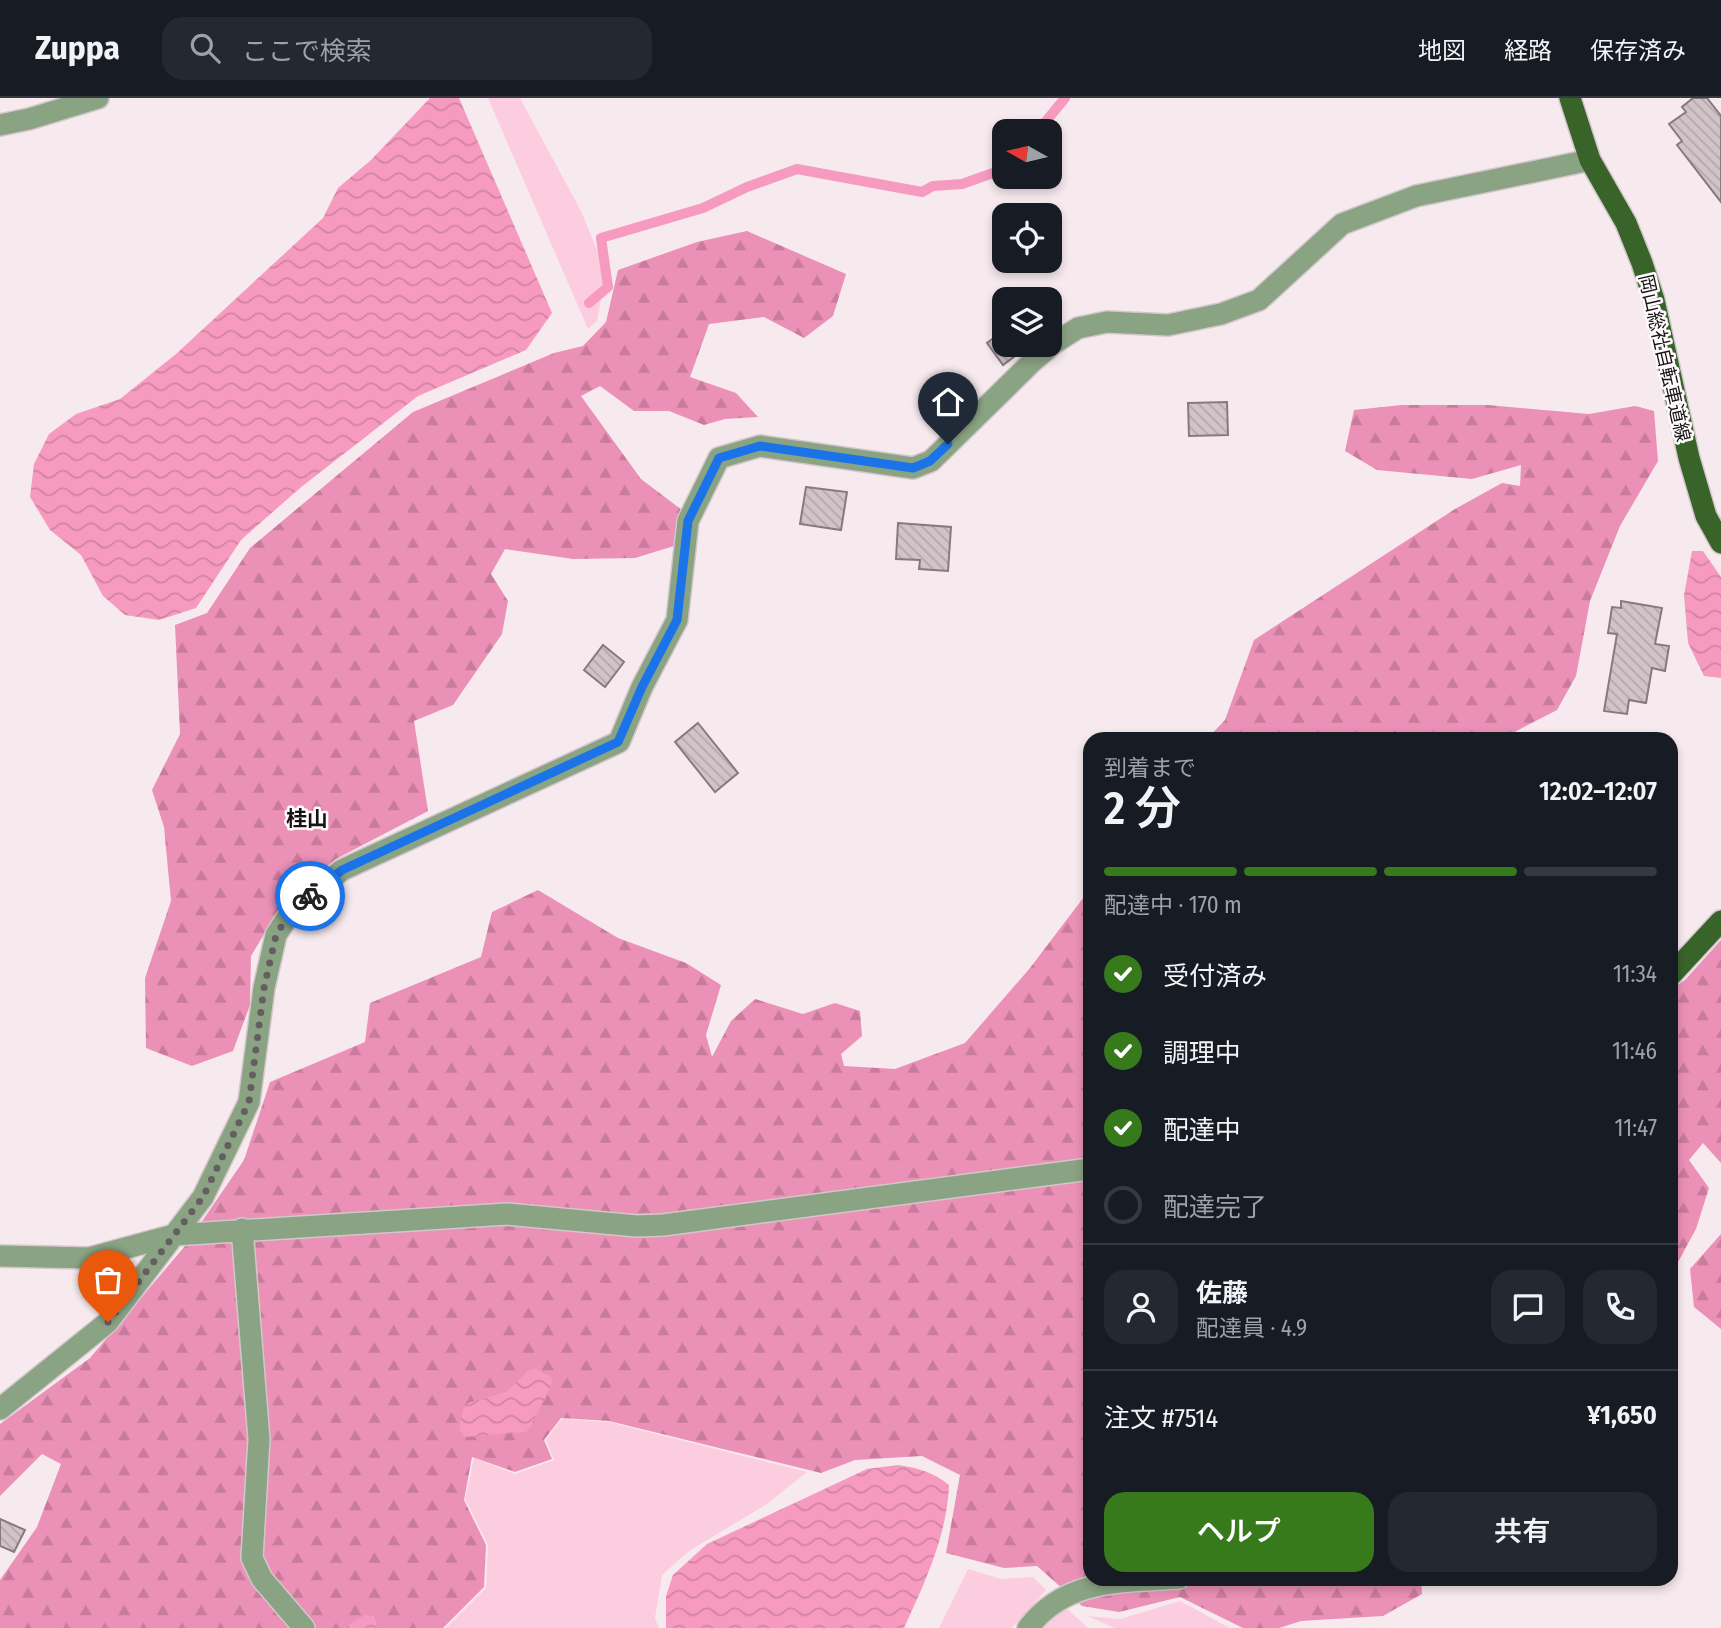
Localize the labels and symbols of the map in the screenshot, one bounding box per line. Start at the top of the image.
north arrow [992,119,1062,189]
street label: 岡山総社自転車道線 [1634,272,1695,444]
pin [918,372,978,444]
district label: 桂山 [286,806,328,832]
courier [275,861,345,931]
pin [78,1250,138,1322]

